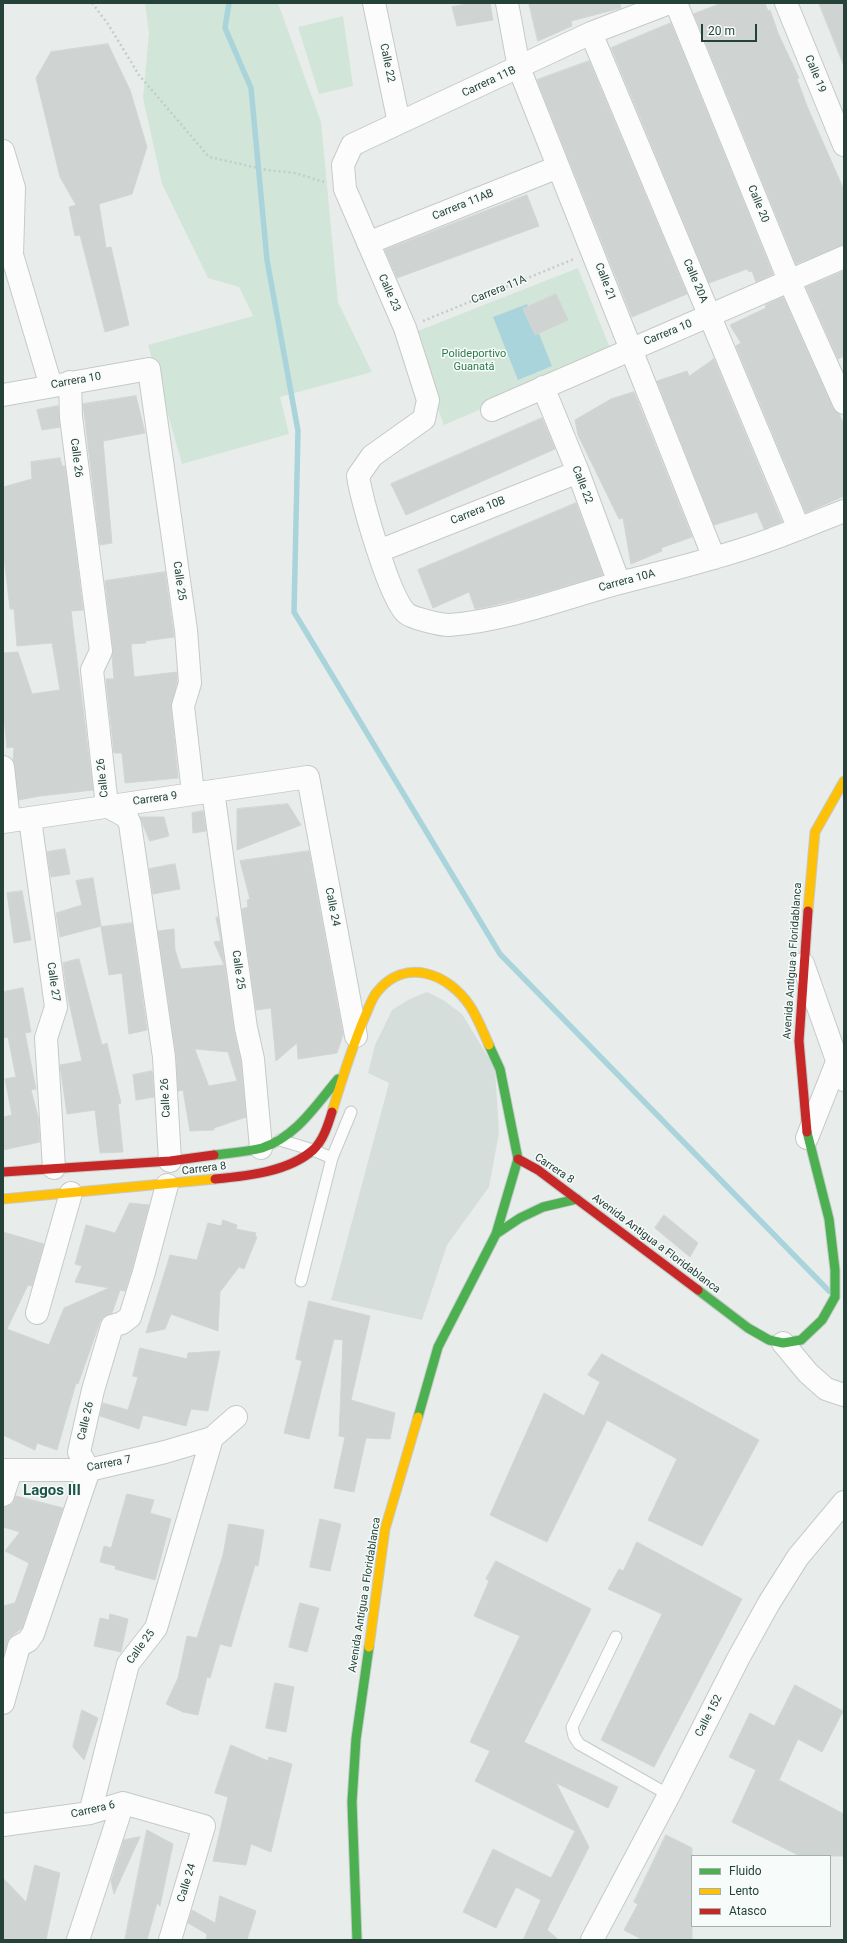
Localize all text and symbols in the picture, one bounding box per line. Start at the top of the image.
scale bar [703,16,759,42]
text: 20 m [708,24,735,38]
street label: Calle 22 [376,42,398,84]
street label: Calle 19 [801,53,829,95]
street label: Carrera 11B [460,64,518,100]
street label: Calle 20 [744,183,772,225]
street label: Carrera 11AB [430,187,496,223]
street label: Calle 20A [680,257,710,305]
street label: Calle 21 [592,261,618,303]
street label: Calle 23 [375,272,403,314]
street label: Carrera 11A [470,273,528,307]
street label: Carrera 10 [642,317,694,349]
park label: Polideportivo Guanatá [442,347,506,373]
street label: Carrera 10 [50,370,102,392]
street label: Calle 26 [67,438,85,478]
street label: Calle 22 [569,464,595,506]
street label: Carrera 10B [449,494,507,528]
street label: Calle 25 [170,561,188,601]
street label: Carrera 10A [597,567,657,595]
street label: Calle 26 [94,758,112,798]
street label: Carrera 9 [132,789,178,809]
street label: Avenida Antigua a Floridablanca [781,882,805,1040]
street label: Calle 24 [322,886,342,928]
street label: Calle 25 [229,950,247,990]
street label: Calle 27 [44,962,62,1002]
street label: Calle 26 [158,1078,174,1118]
street label: Carrera 8 [532,1151,576,1187]
street label: Carrera 8 [181,1160,227,1178]
street label: Avenida Antigua a Floridablanca [589,1191,723,1297]
street label: Calle 26 [75,1400,97,1442]
street label: Carrera 7 [86,1453,132,1475]
district label: Lagos III [23,1482,81,1500]
street label: Avenida Antigua a Floridablanca [346,1516,384,1674]
street label: Calle 25 [124,1627,158,1667]
street label: Calle 152 [693,1693,725,1739]
street label: Carrera 6 [70,1799,116,1821]
legend [691,1855,831,1927]
street label: Calle 24 [175,1862,199,1904]
text: Fluido [729,1864,762,1878]
text: Lento [729,1884,759,1898]
text: Atasco [729,1904,767,1918]

